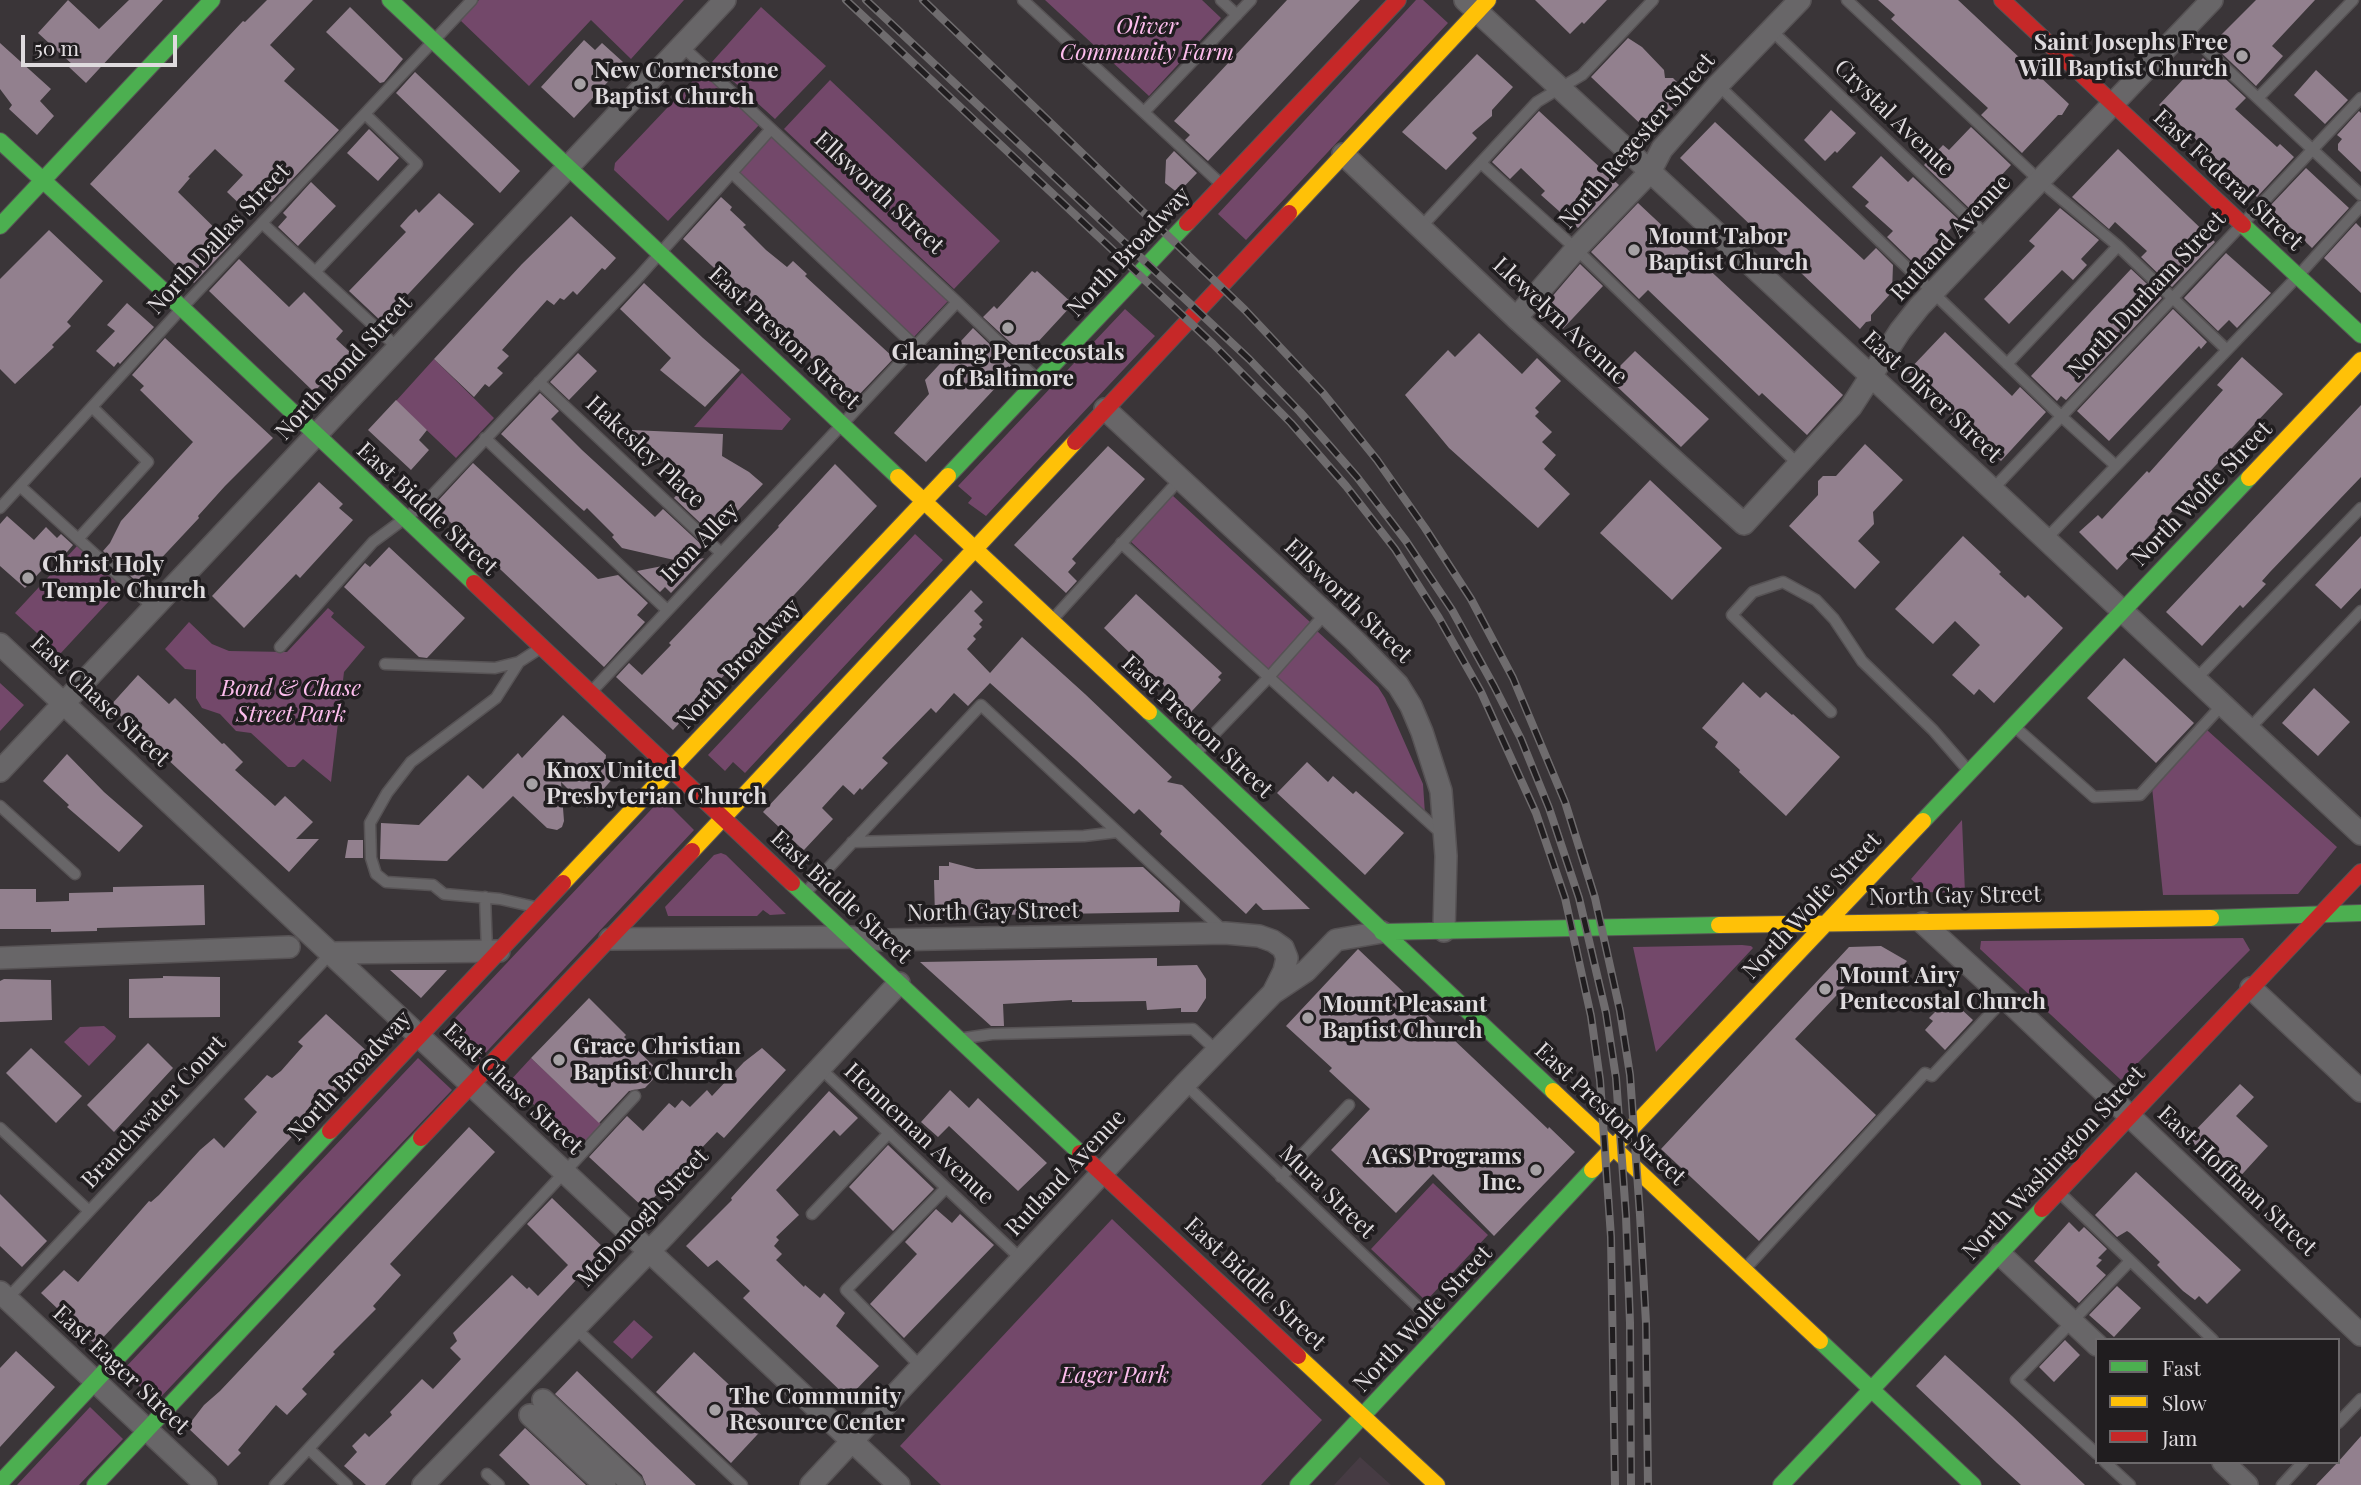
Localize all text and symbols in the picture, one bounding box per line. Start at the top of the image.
park label: Oliver Community Farm [1060,13,1234,67]
scale bar [24,21,180,65]
place label: Saint Josephs Free Will Baptist Church [2019,29,2228,83]
text: 50 m [34,33,79,61]
street label: North Regester Street [1553,47,1721,235]
marker: Saint Josephs Free Will Baptist Church [2234,48,2250,64]
street label: Crystal Avenue [1828,54,1960,182]
place label: New Cornerstone Baptist Church [594,57,779,111]
marker: New Cornerstone Baptist Church [572,76,588,92]
street label: East Federal Street [2147,104,2309,256]
street label: Ellsworth Street [809,126,949,260]
street label: North Dallas Street [142,158,296,320]
street label: Rutland Avenue [1885,169,2017,307]
street label: North Broadway [1062,181,1196,323]
street label: North Durham Street [2062,206,2232,384]
place label: Mount Tabor Baptist Church [1648,223,1809,277]
marker: Mount Tabor Baptist Church [1626,242,1642,258]
street label: Llewelyn Avenue [1487,252,1633,390]
street label: East Preston Street [703,261,865,415]
street label: North Bond Street [270,290,418,446]
marker: Gleaning Pentecostals of Baltimore [1000,320,1016,336]
street label: East Oliver Street [1857,325,2007,469]
place label: Gleaning Pentecostals of Baltimore [891,339,1125,393]
street label: Hakesley Place [580,390,710,514]
street label: North Wolfe Street [2126,416,2278,572]
street label: East Biddle Street [351,437,503,581]
street label: Iron Alley [655,497,745,589]
street label: Ellsworth Street [1278,533,1418,669]
place label: Christ Holy Temple Church [42,551,206,605]
marker: Christ Holy Temple Church [20,570,36,586]
street label: North Broadway [672,593,806,735]
street label: East Chase Street [25,630,175,772]
street label: East Preston Street [1116,650,1278,804]
park label: Bond & Chase Street Park [221,675,361,729]
place label: Knox United Presbyterian Church [546,757,767,811]
marker: Knox United Presbyterian Church [524,776,540,792]
street label: East Biddle Street [765,825,917,969]
street label: North Wolfe Street [1737,827,1887,985]
street label: North Gay Street [1869,881,2041,911]
street label: North Gay Street [907,897,1079,927]
place label: Mount Airy Pentecostal Church [1839,962,2046,1016]
marker: Mount Airy Pentecostal Church [1817,981,1833,997]
place label: Mount Pleasant Baptist Church [1322,991,1487,1045]
street label: North Broadway [283,1005,417,1147]
marker: Mount Pleasant Baptist Church [1300,1010,1316,1026]
street label: East Chase Street [438,1018,588,1160]
street label: Branchwater Court [76,1030,232,1194]
place label: Grace Christian Baptist Church [573,1033,741,1087]
street label: East Preston Street [1529,1037,1691,1191]
marker: Grace Christian Baptist Church [551,1052,567,1068]
street label: Henneman Avenue [838,1057,1000,1211]
street label: North Washington Street [1957,1060,2151,1266]
street label: East Hoffman Street [2152,1100,2322,1262]
street label: Rutland Avenue [1000,1104,1132,1242]
street label: Mura Street [1273,1140,1381,1244]
street label: McDonogh Street [572,1143,714,1293]
place label: AGS Programs Inc. [1366,1143,1522,1197]
marker: AGS Programs Inc. [1528,1162,1544,1178]
street label: East Biddle Street [1179,1212,1331,1356]
street label: North Wolfe Street [1348,1240,1498,1398]
street label: East Eager Street [47,1300,195,1440]
legend [2095,1338,2340,1464]
text: Fast [2162,1353,2201,1381]
park label: Eager Park [1061,1362,1169,1390]
place label: The Community Resource Center [729,1383,905,1437]
text: Slow [2162,1388,2207,1416]
marker: The Community Resource Center [707,1402,723,1418]
text: Jam [2162,1423,2198,1451]

